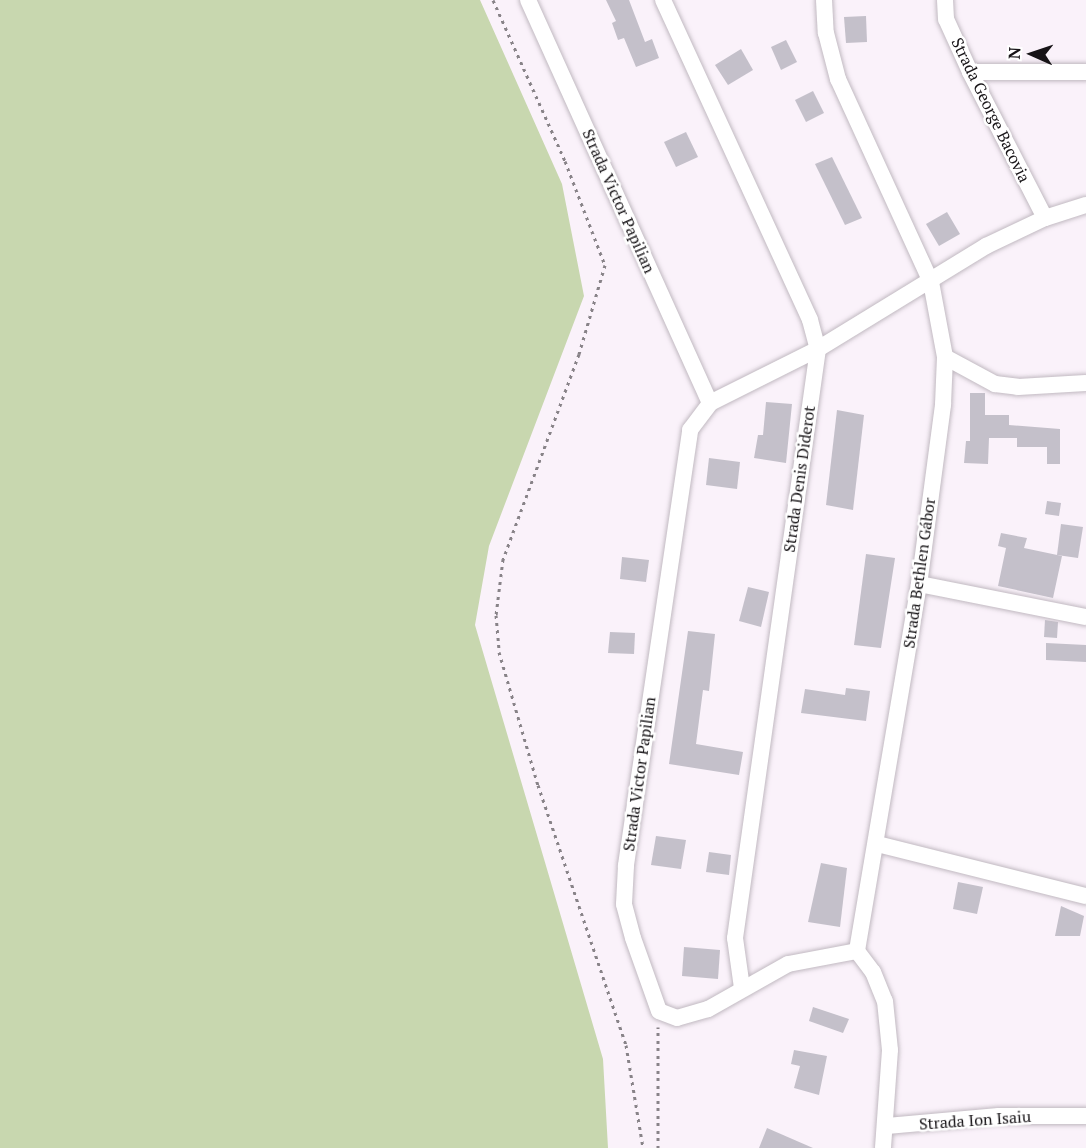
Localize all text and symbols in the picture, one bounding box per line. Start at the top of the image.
north arrow [1002,24,1062,84]
street label: Strada George Bacovia [948,34,1034,186]
text: N [1003,46,1025,60]
street label: Strada Victor Papilian [578,126,660,276]
street label: Strada Denis Diderot [779,404,819,554]
street label: Strada Bethlen Gábor [899,496,939,650]
street label: Strada Victor Papilian [619,695,659,853]
street label: Strada Ion Isaiu [918,1107,1032,1133]

